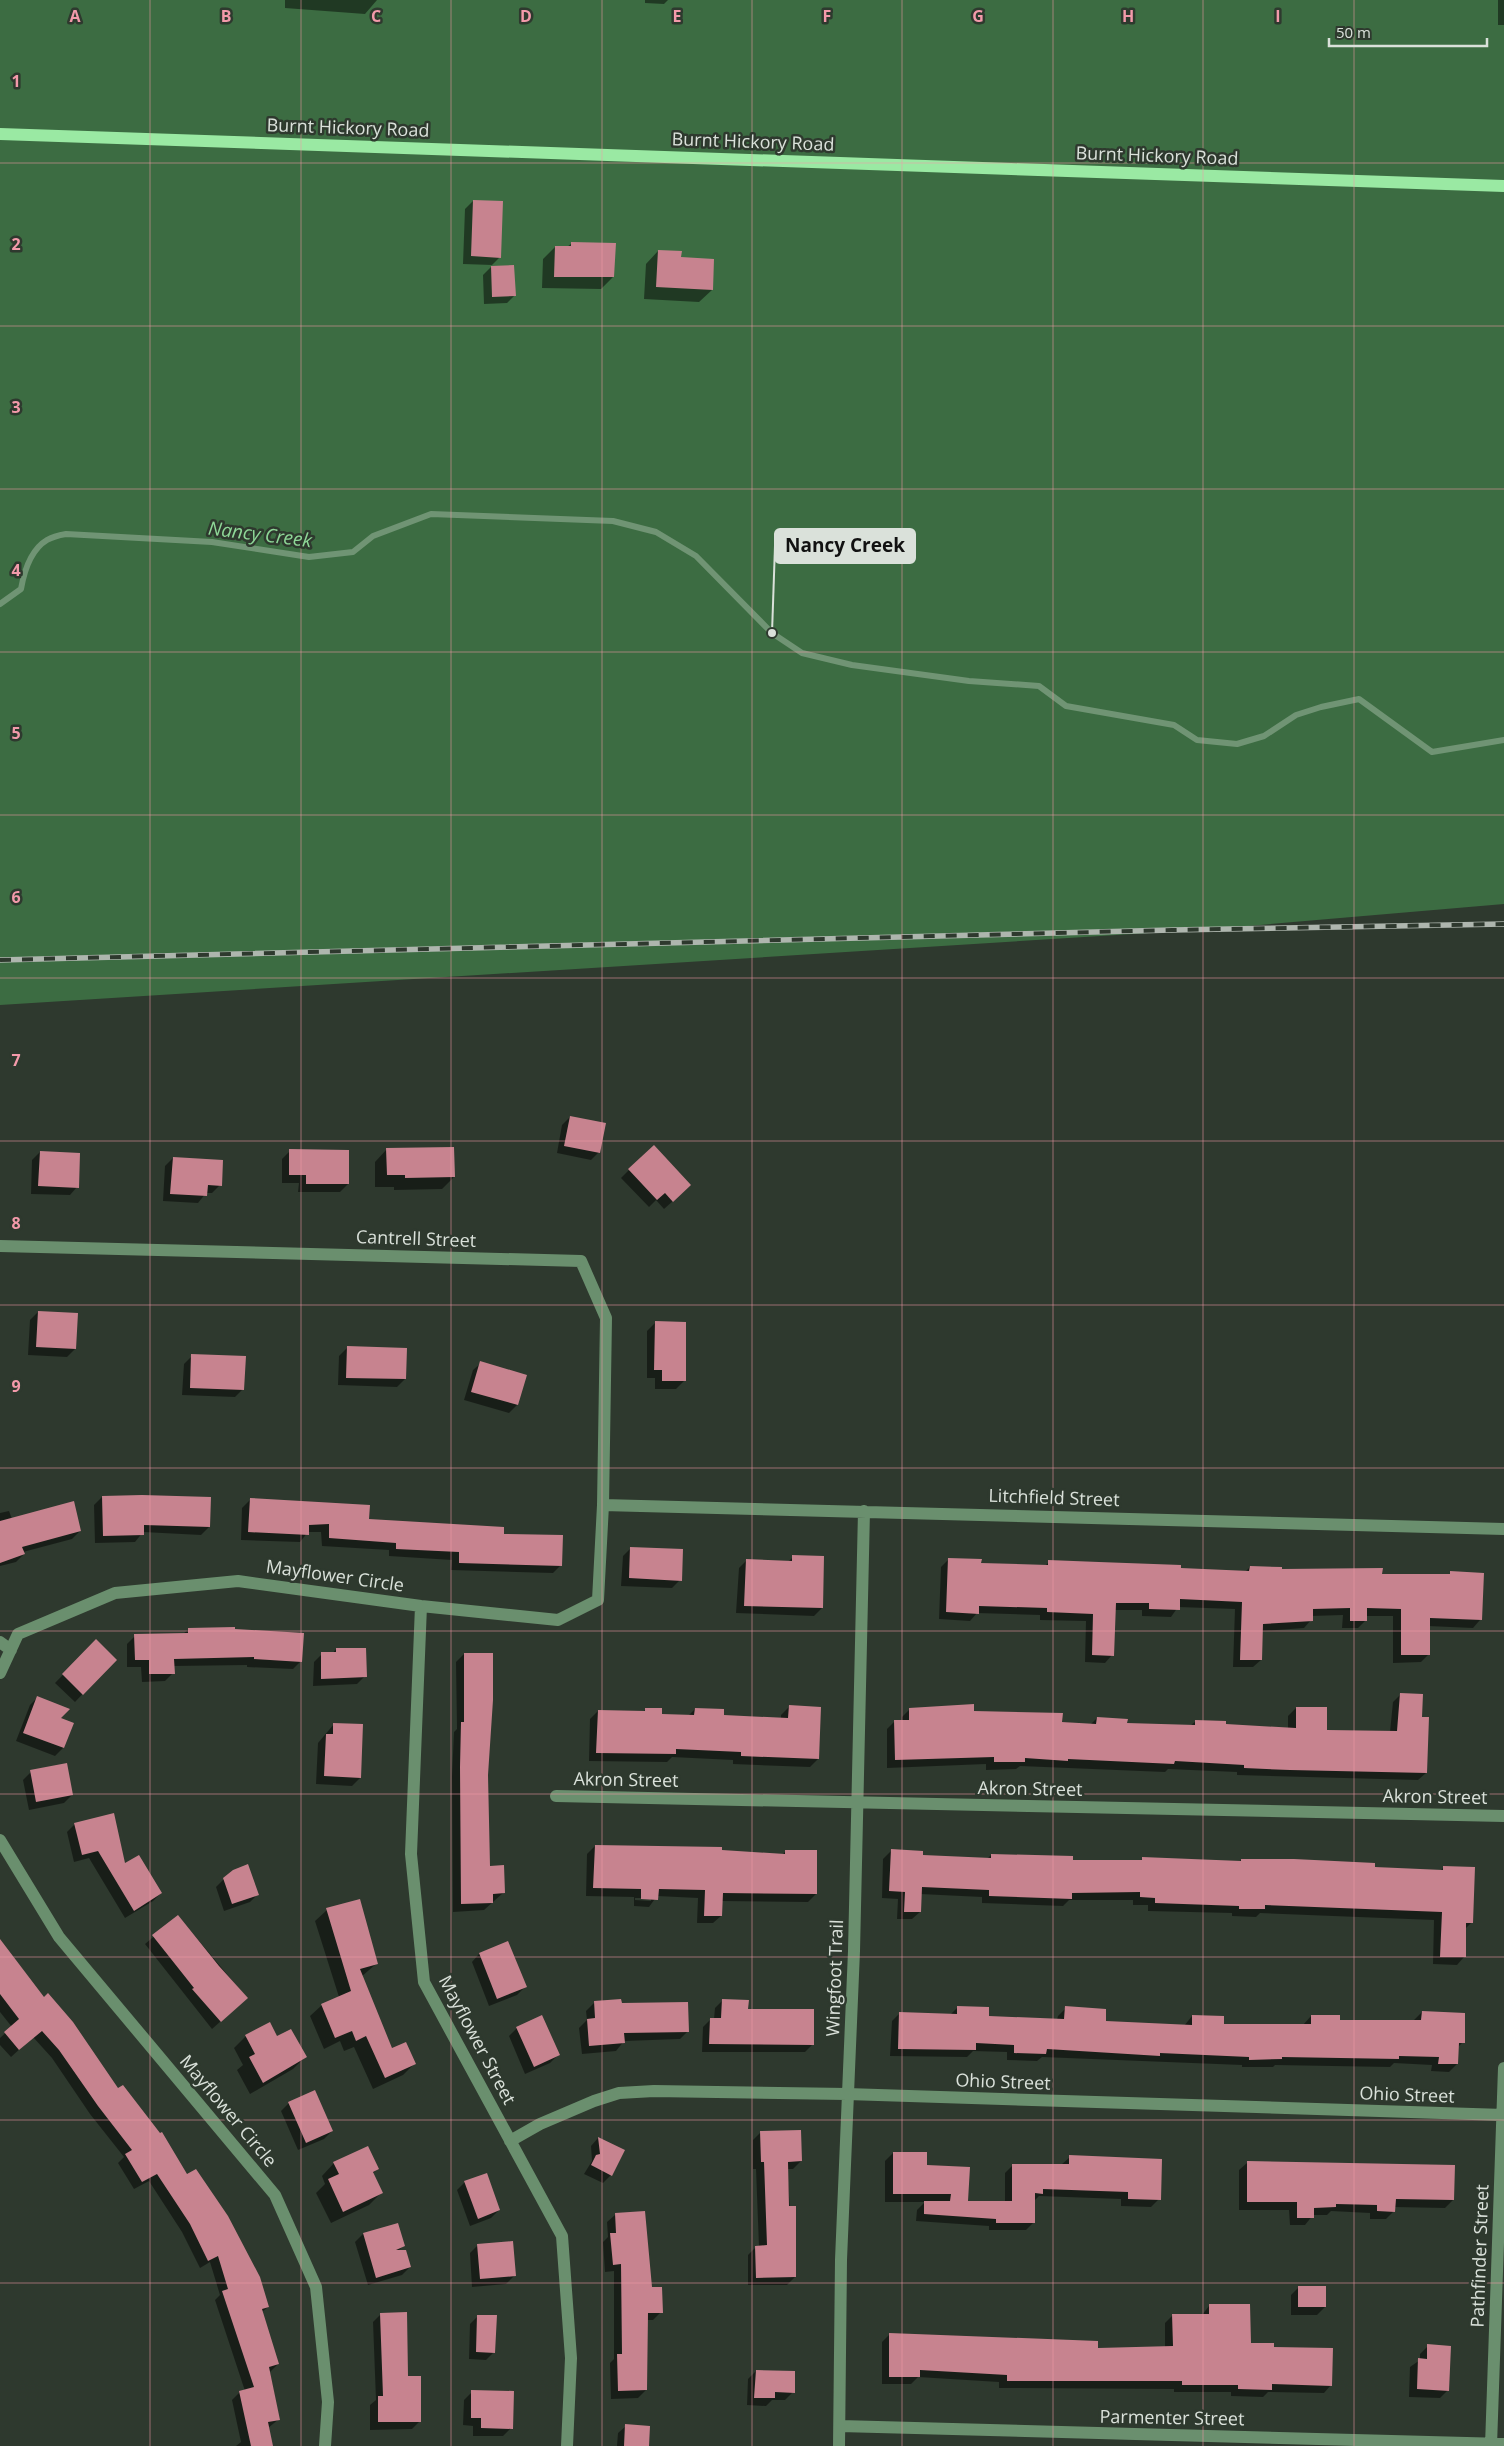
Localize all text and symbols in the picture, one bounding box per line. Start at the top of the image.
text: A [69,5,81,27]
text: B [221,5,231,27]
text: C [371,5,381,27]
text: D [520,5,532,27]
text: E [673,5,682,27]
text: F [823,5,831,27]
text: G [972,5,984,27]
text: H [1122,5,1134,27]
text: I [1275,5,1281,27]
scale bar [1329,15,1486,47]
text: 50 m [1336,22,1371,42]
text: 1 [11,70,21,92]
street label: Burnt Hickory Road [266,112,430,142]
street label: Burnt Hickory Road [671,126,835,156]
street label: Burnt Hickory Road [1075,140,1239,170]
text: 2 [11,233,21,255]
text: 3 [11,396,21,418]
water label: Nancy Creek [207,515,314,553]
callout: Nancy Creek [775,529,915,563]
text: Nancy Creek [785,532,905,558]
text: 4 [11,559,21,581]
text: 5 [11,722,21,744]
text: 6 [11,886,21,908]
text: 7 [11,1049,21,1071]
text: 8 [11,1212,21,1234]
street label: Cantrell Street [356,1224,477,1252]
text: 9 [11,1375,21,1397]
street label: Litchfield Street [988,1483,1120,1511]
street label: Mayflower Circle [265,1553,406,1597]
street label: Akron Street [573,1766,679,1792]
street label: Akron Street [977,1775,1083,1801]
street label: Akron Street [1382,1783,1488,1809]
street label: Wingfoot Trail [820,1919,848,2037]
street label: Mayflower Street [434,1971,522,2108]
street label: Mayflower Circle [175,2049,283,2171]
street label: Ohio Street [955,2067,1051,2095]
street label: Ohio Street [1359,2080,1455,2108]
street label: Pathfinder Street [1465,2184,1493,2328]
street label: Parmenter Street [1099,2404,1245,2430]

